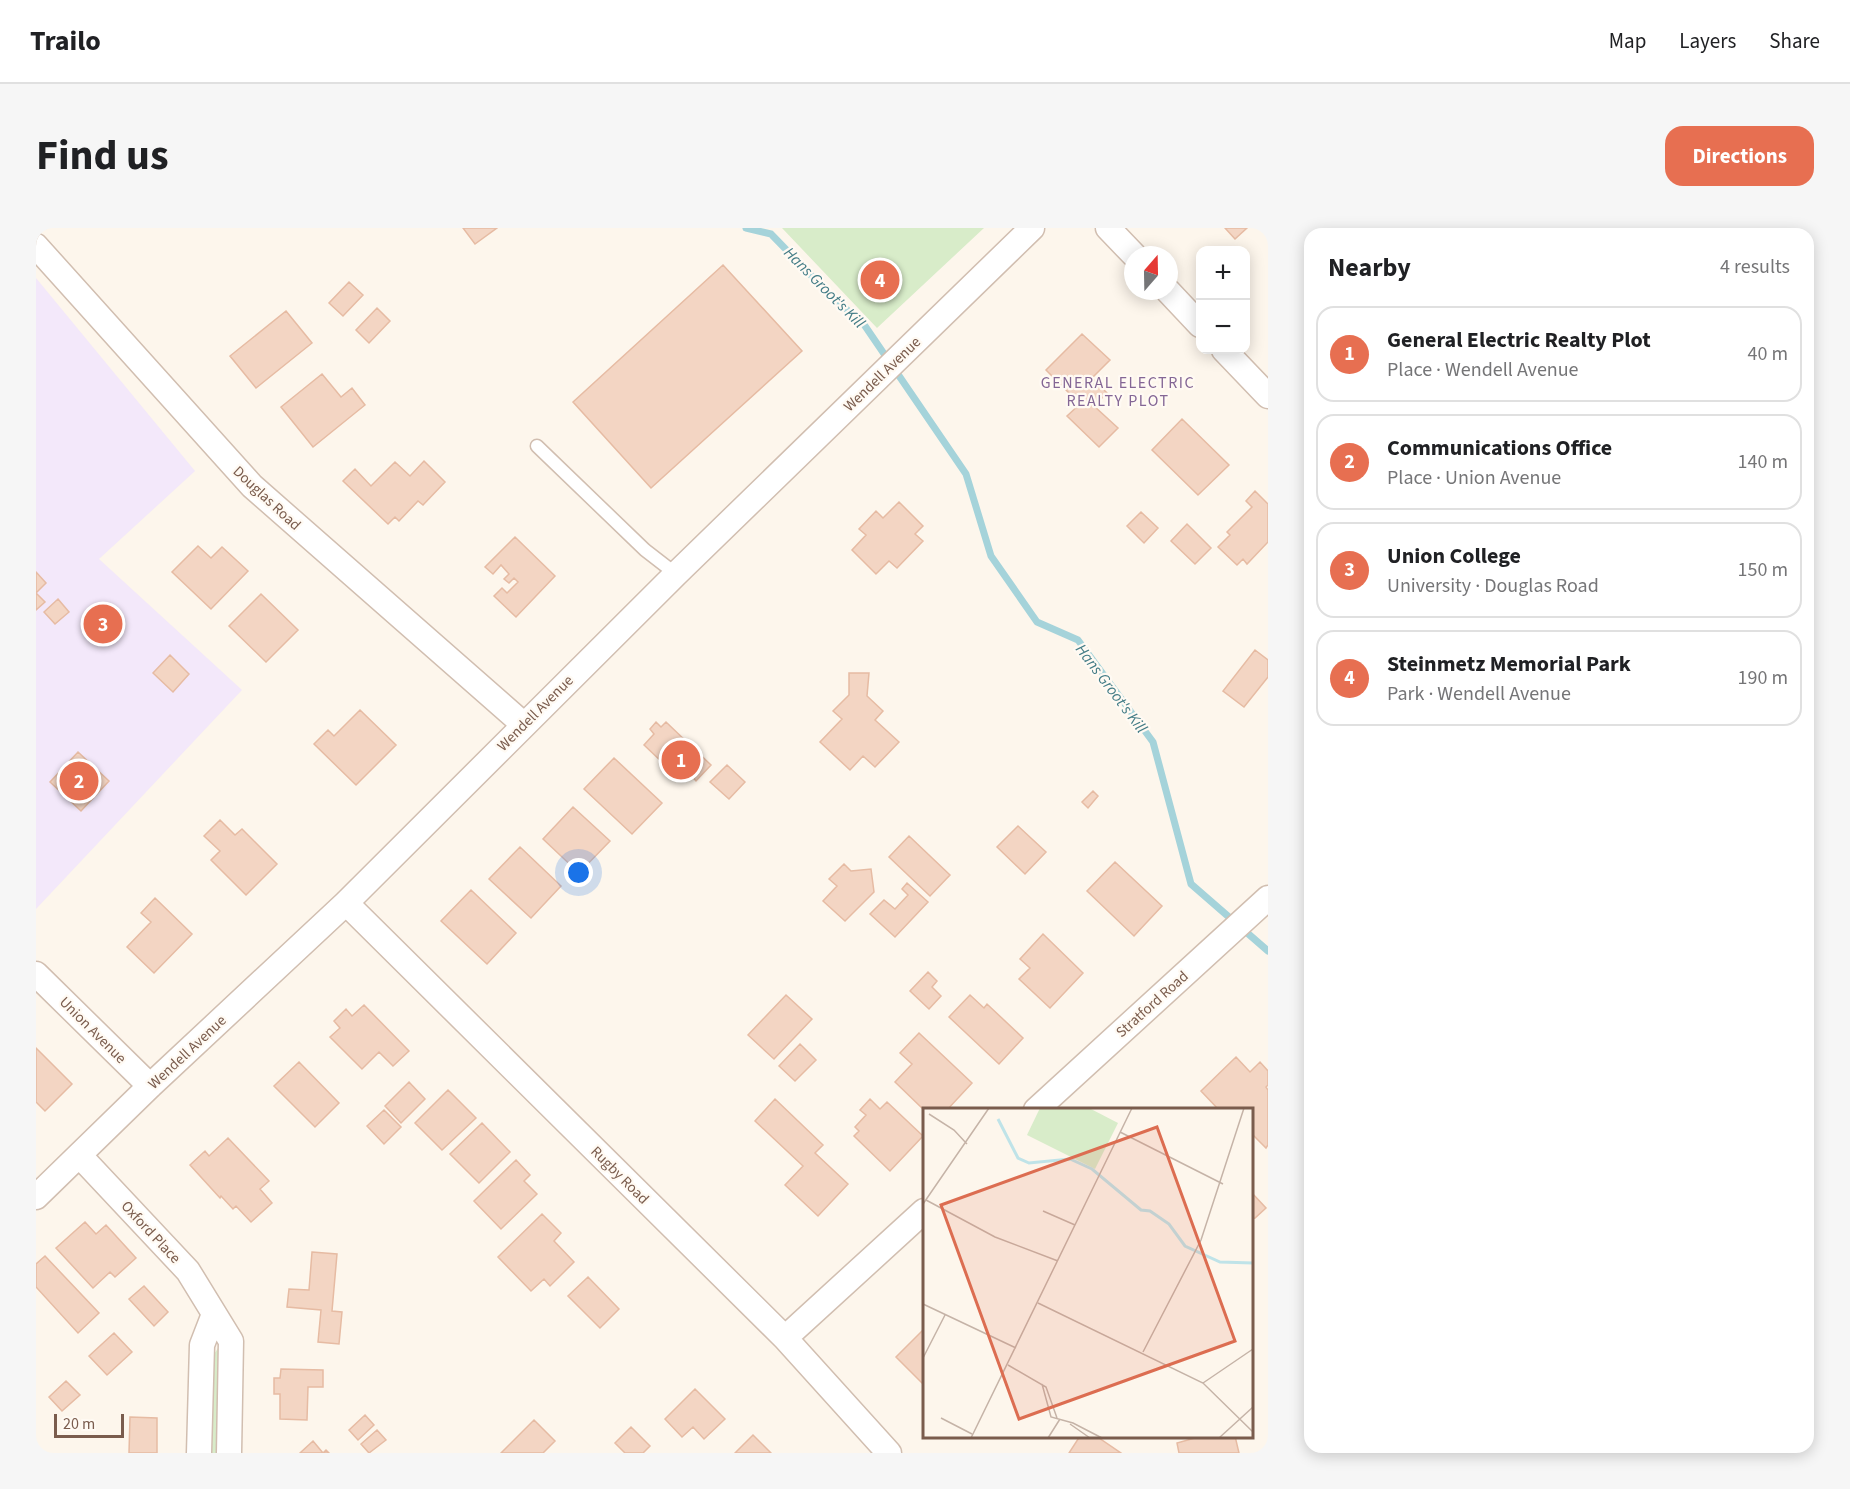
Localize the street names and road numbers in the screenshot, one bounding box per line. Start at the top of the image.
street label: Wendell Avenue [839,332,926,417]
street label: Douglas Road [228,461,305,535]
street label: Wendell Avenue [493,671,578,756]
street label: Stratford Road [1112,966,1193,1043]
street label: Union Avenue [54,992,131,1069]
street label: Wendell Avenue [144,1011,231,1094]
street label: Rugby Road [586,1142,653,1209]
street label: Oxford Place [116,1196,185,1268]

